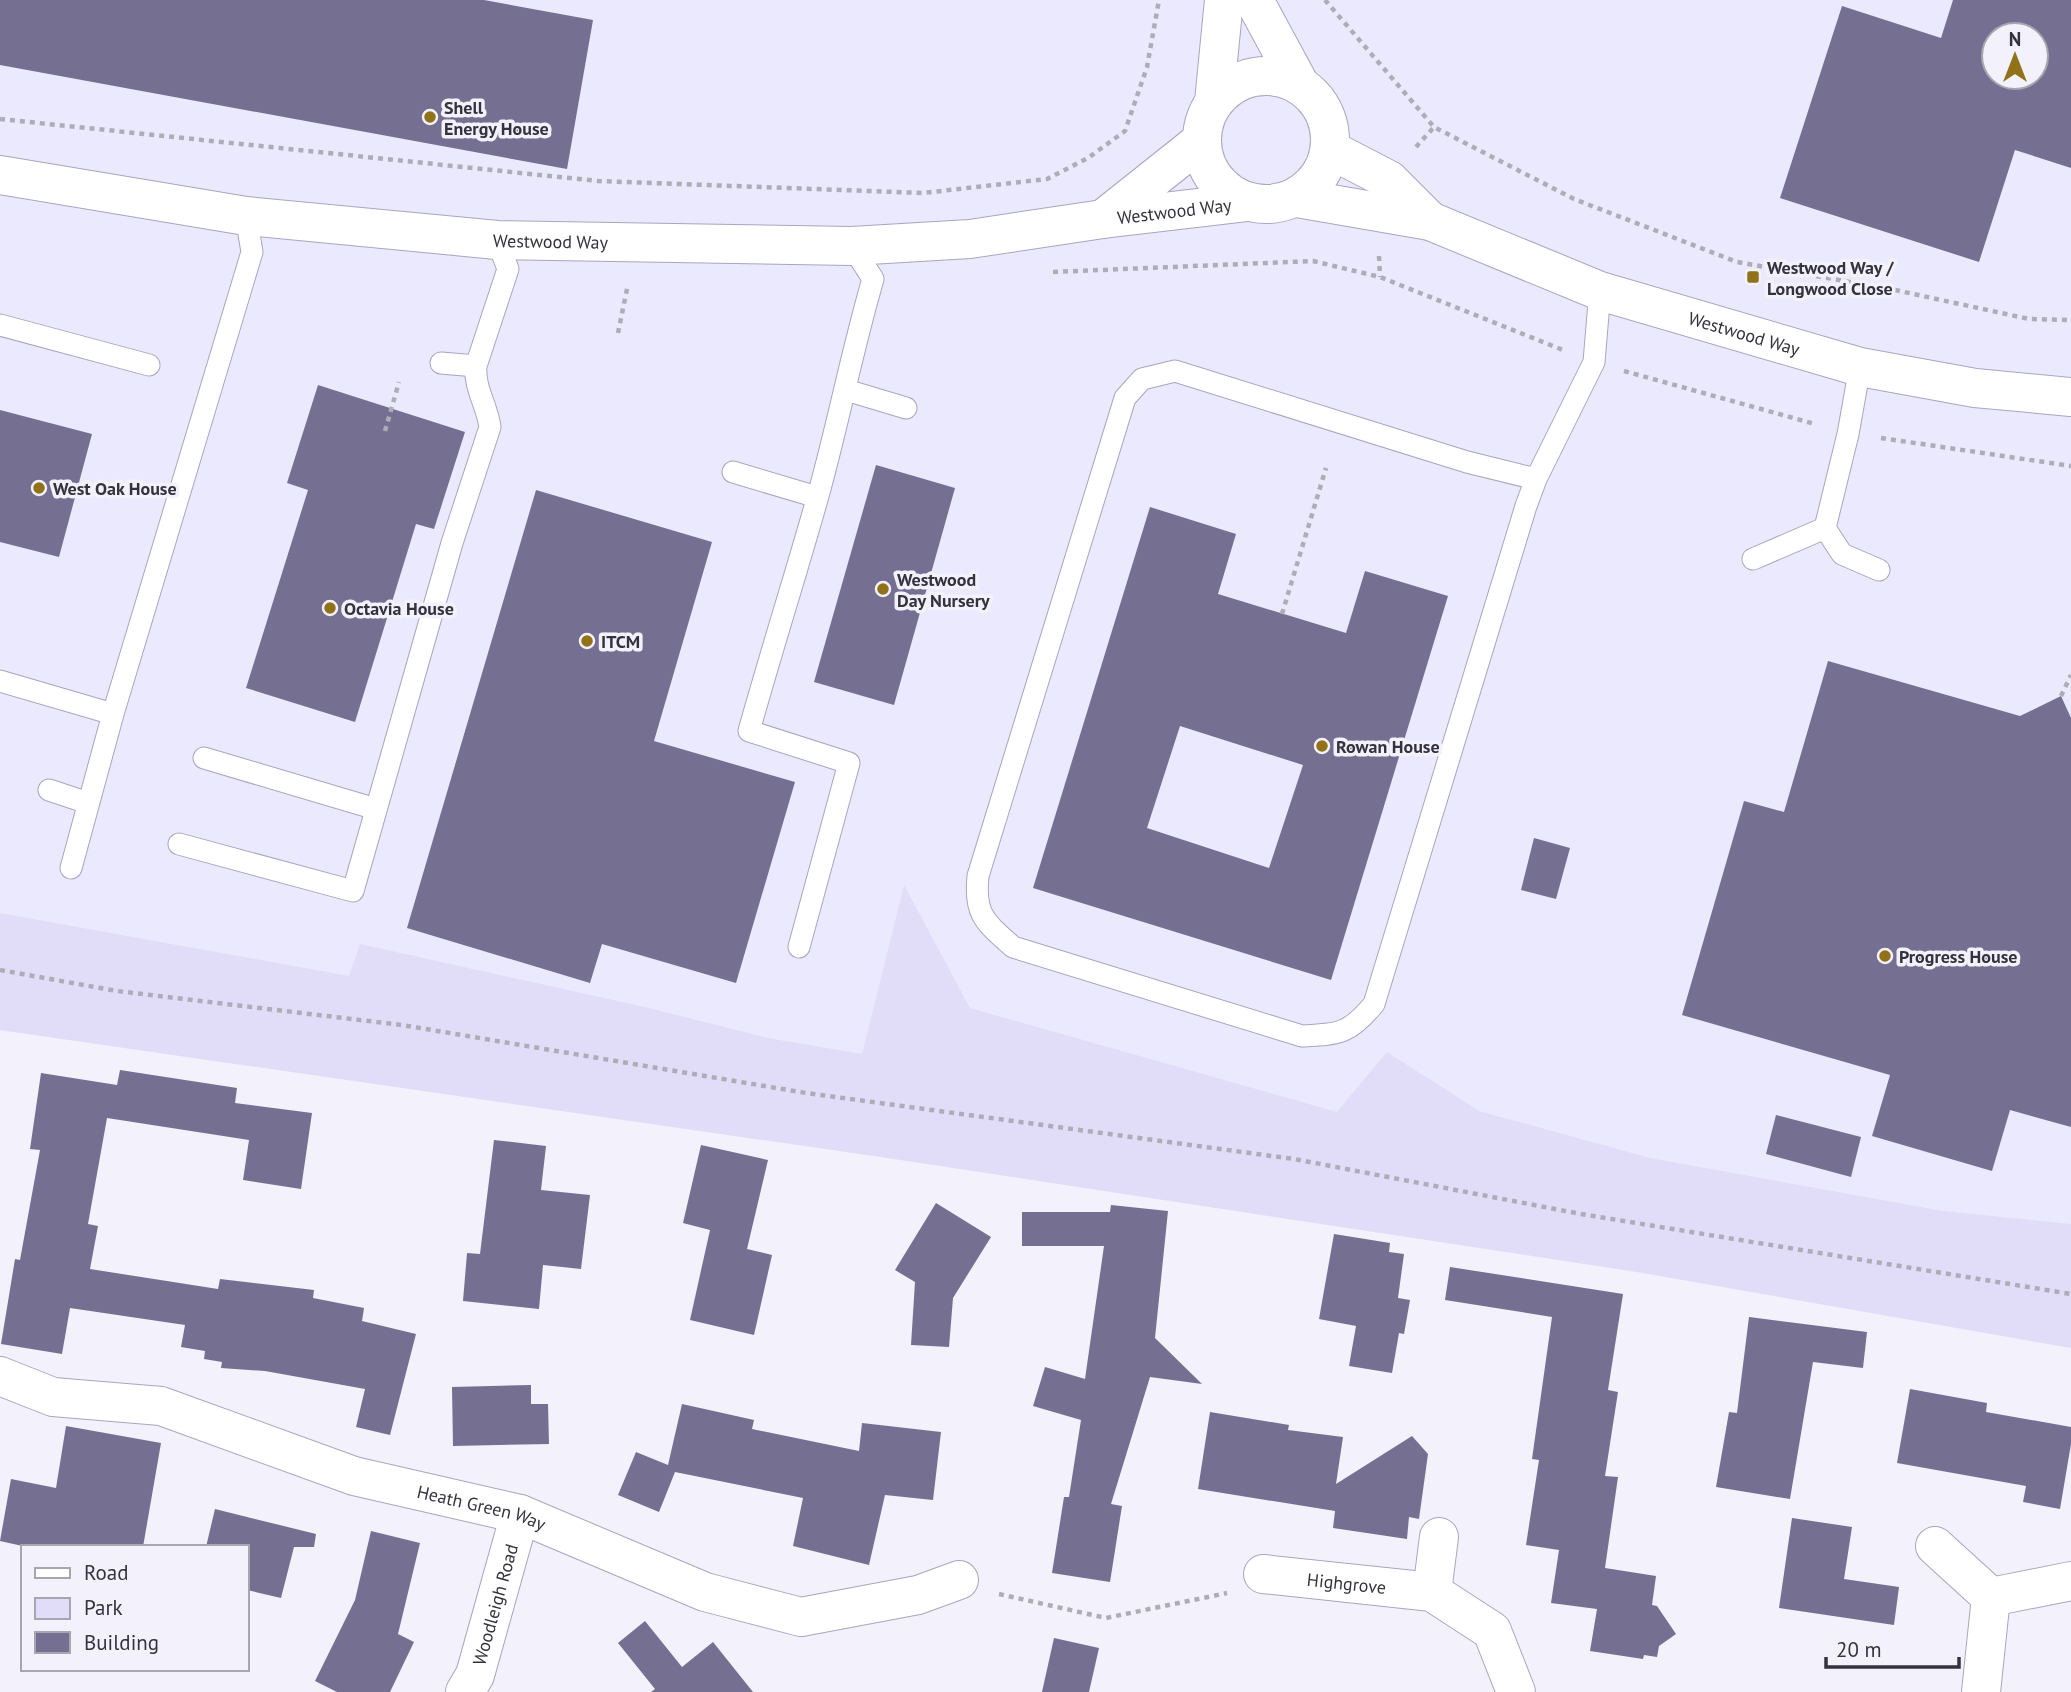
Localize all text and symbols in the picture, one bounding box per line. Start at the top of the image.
north arrow [1980,21,2050,91]
text: N [2009,27,2021,51]
place label: Shell Energy House [444,96,549,140]
marker: Shell Energy House [422,109,438,125]
street label: Westwood Way [1116,192,1233,229]
street label: Westwood Way [493,228,609,253]
place label: Westwood Way / Longwood Close [1767,256,1894,300]
marker: Westwood Way / Longwood Close [1745,269,1761,285]
street label: Westwood Way [1686,306,1803,360]
place label: West Oak House [53,477,177,500]
marker: West Oak House [31,480,47,496]
place label: Westwood Day Nursery [897,568,990,612]
marker: Westwood Day Nursery [875,581,891,597]
place label: Octavia House [344,597,454,620]
marker: Octavia House [322,600,338,616]
place label: ITCM [601,630,640,653]
marker: ITCM [579,633,595,649]
place label: Rowan House [1336,735,1440,758]
marker: Rowan House [1314,738,1330,754]
place label: Progress House [1899,945,2017,968]
marker: Progress House [1877,948,1893,964]
street label: Heath Green Way [415,1479,550,1535]
street label: Woodleigh Road [467,1541,523,1668]
legend [21,1545,248,1671]
text: Road [84,1559,128,1586]
street label: Highgrove [1306,1567,1387,1599]
text: Park [84,1594,123,1621]
scale bar [1826,1626,1959,1670]
text: Building [84,1629,159,1656]
text: 20 m [1836,1636,1882,1663]

